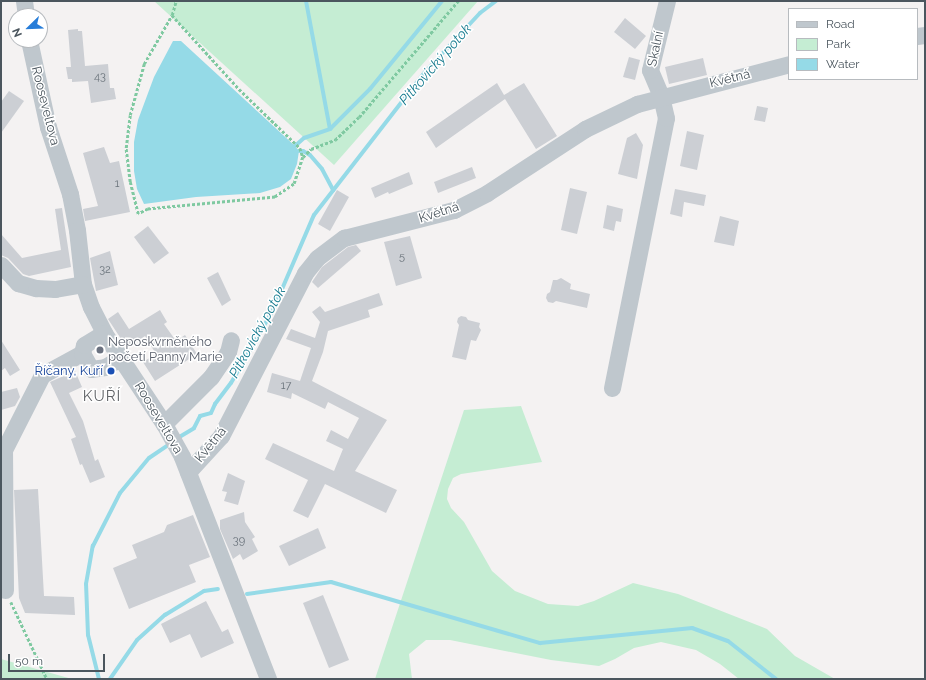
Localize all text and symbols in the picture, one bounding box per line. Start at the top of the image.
north arrow [8,8,48,48]
legend [788,8,918,80]
text: Road [826,17,855,31]
water label: Pitkovický potok [395,20,475,108]
text: N [10,26,25,39]
street label: Skalní [645,30,667,68]
text: Park [826,37,851,51]
text: Water [826,57,860,71]
street label: Rooseveltova [28,65,62,147]
street label: Květná [708,66,752,92]
house number: 43 [94,70,106,84]
house number: 1 [115,177,119,191]
street label: Květná [417,199,461,227]
house number: 5 [399,250,405,264]
house number: 32 [99,263,111,277]
water label: Pitkovický potok [225,283,289,381]
place label: Neposkvrněného početí Panny Marie [108,335,223,366]
marker: Neposkvrněného početí Panny Marie [95,345,105,355]
place label: Říčany, Kuří [35,363,103,379]
marker: Říčany, Kuří [106,366,116,376]
street label: Rooseveltova [130,379,186,457]
house number: 17 [281,379,291,393]
district label: KUŘÍ [83,388,121,406]
street label: Květná [192,424,230,466]
house number: 39 [233,534,245,548]
scale bar [10,646,107,672]
text: 50 m [15,654,43,668]

